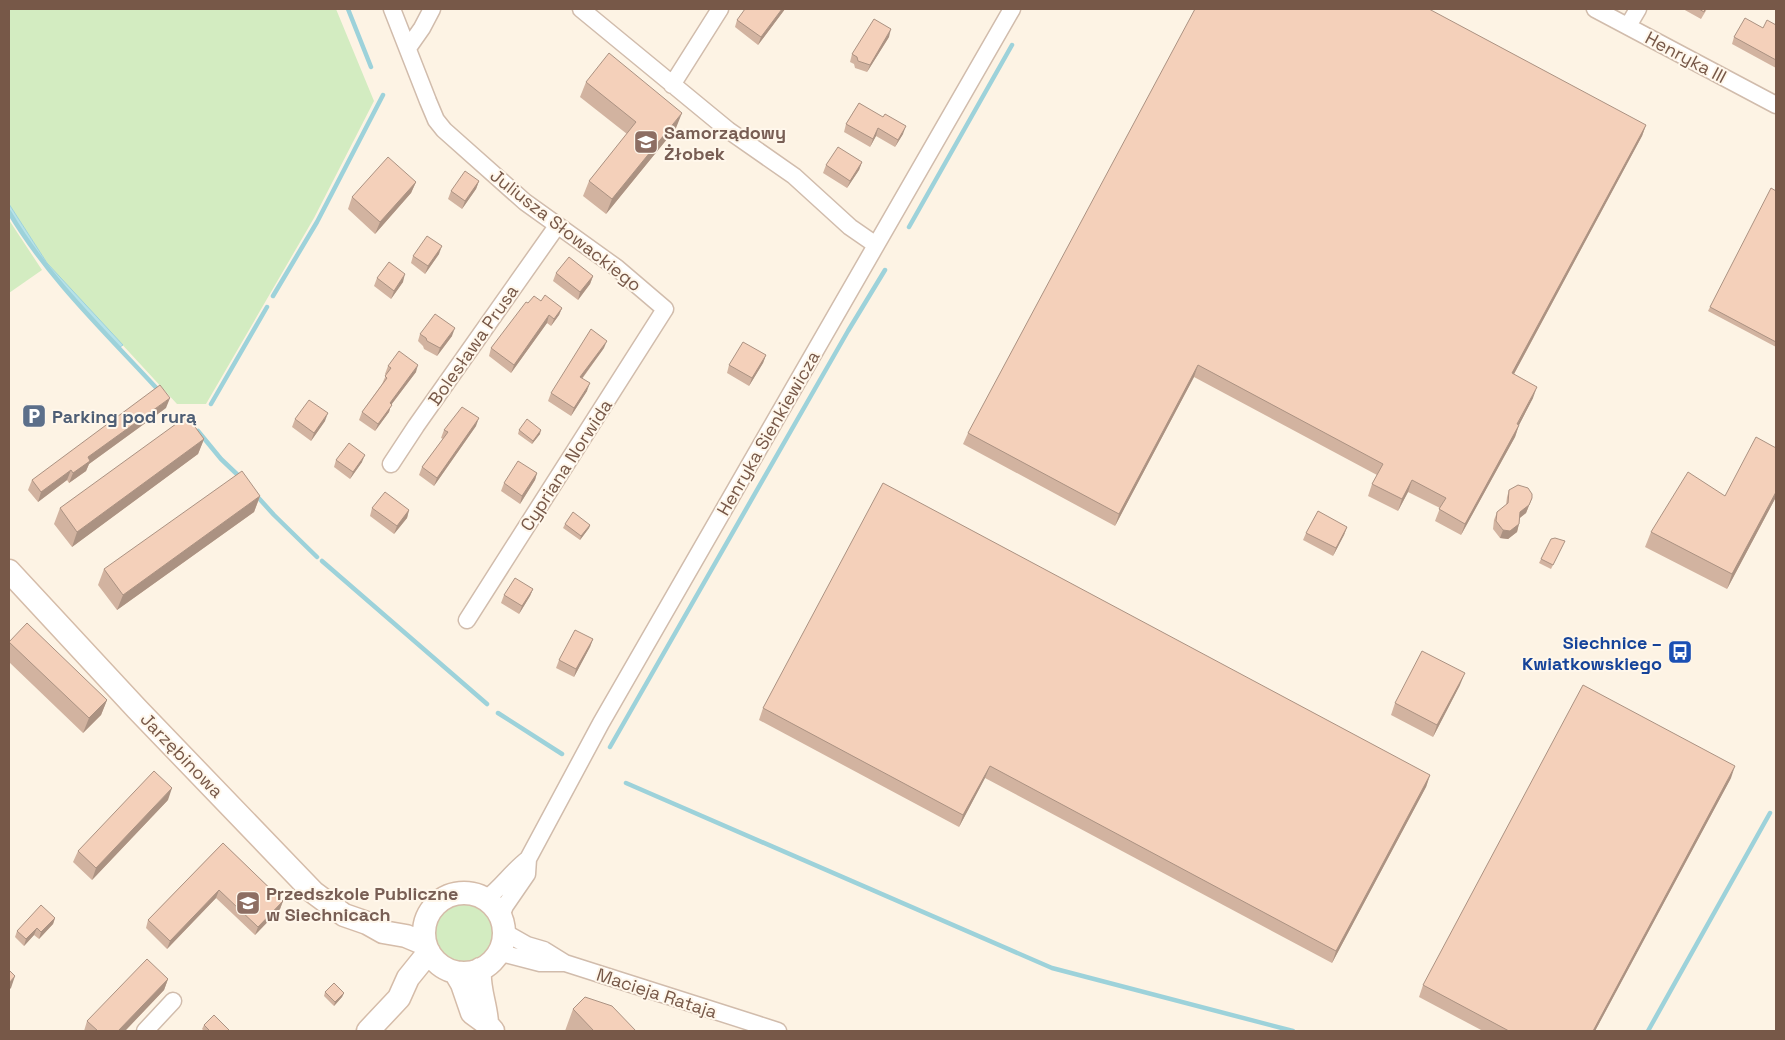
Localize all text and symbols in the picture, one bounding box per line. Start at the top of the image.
street label: Henryka III [1641,26,1731,88]
place label: Samorządowy Żłobek [664,121,786,165]
school or university icon: Samorządowy Żłobek [633,129,659,155]
street label: Juliusza Słowackiego [486,164,646,296]
street label: Bolesława Prusa [423,280,523,410]
street label: Henryka Sienkiewicza [711,347,825,519]
street label: Cypriana Norwida [515,395,617,535]
parking icon: Parking pod rurą [21,403,47,429]
place label: Parking pod rurą [52,405,197,428]
place label: Siechnice – Kwiatkowskiego [1522,631,1662,675]
bus stop icon: Siechnice – Kwiatkowskiego [1667,639,1693,665]
street label: Jarzębinowa [136,708,228,802]
place label: Przedszkole Publiczne w Siechnicach [266,882,458,926]
school or university icon: Przedszkole Publiczne w Siechnicach [235,890,261,916]
street label: Macieja Rataja [594,963,720,1023]

